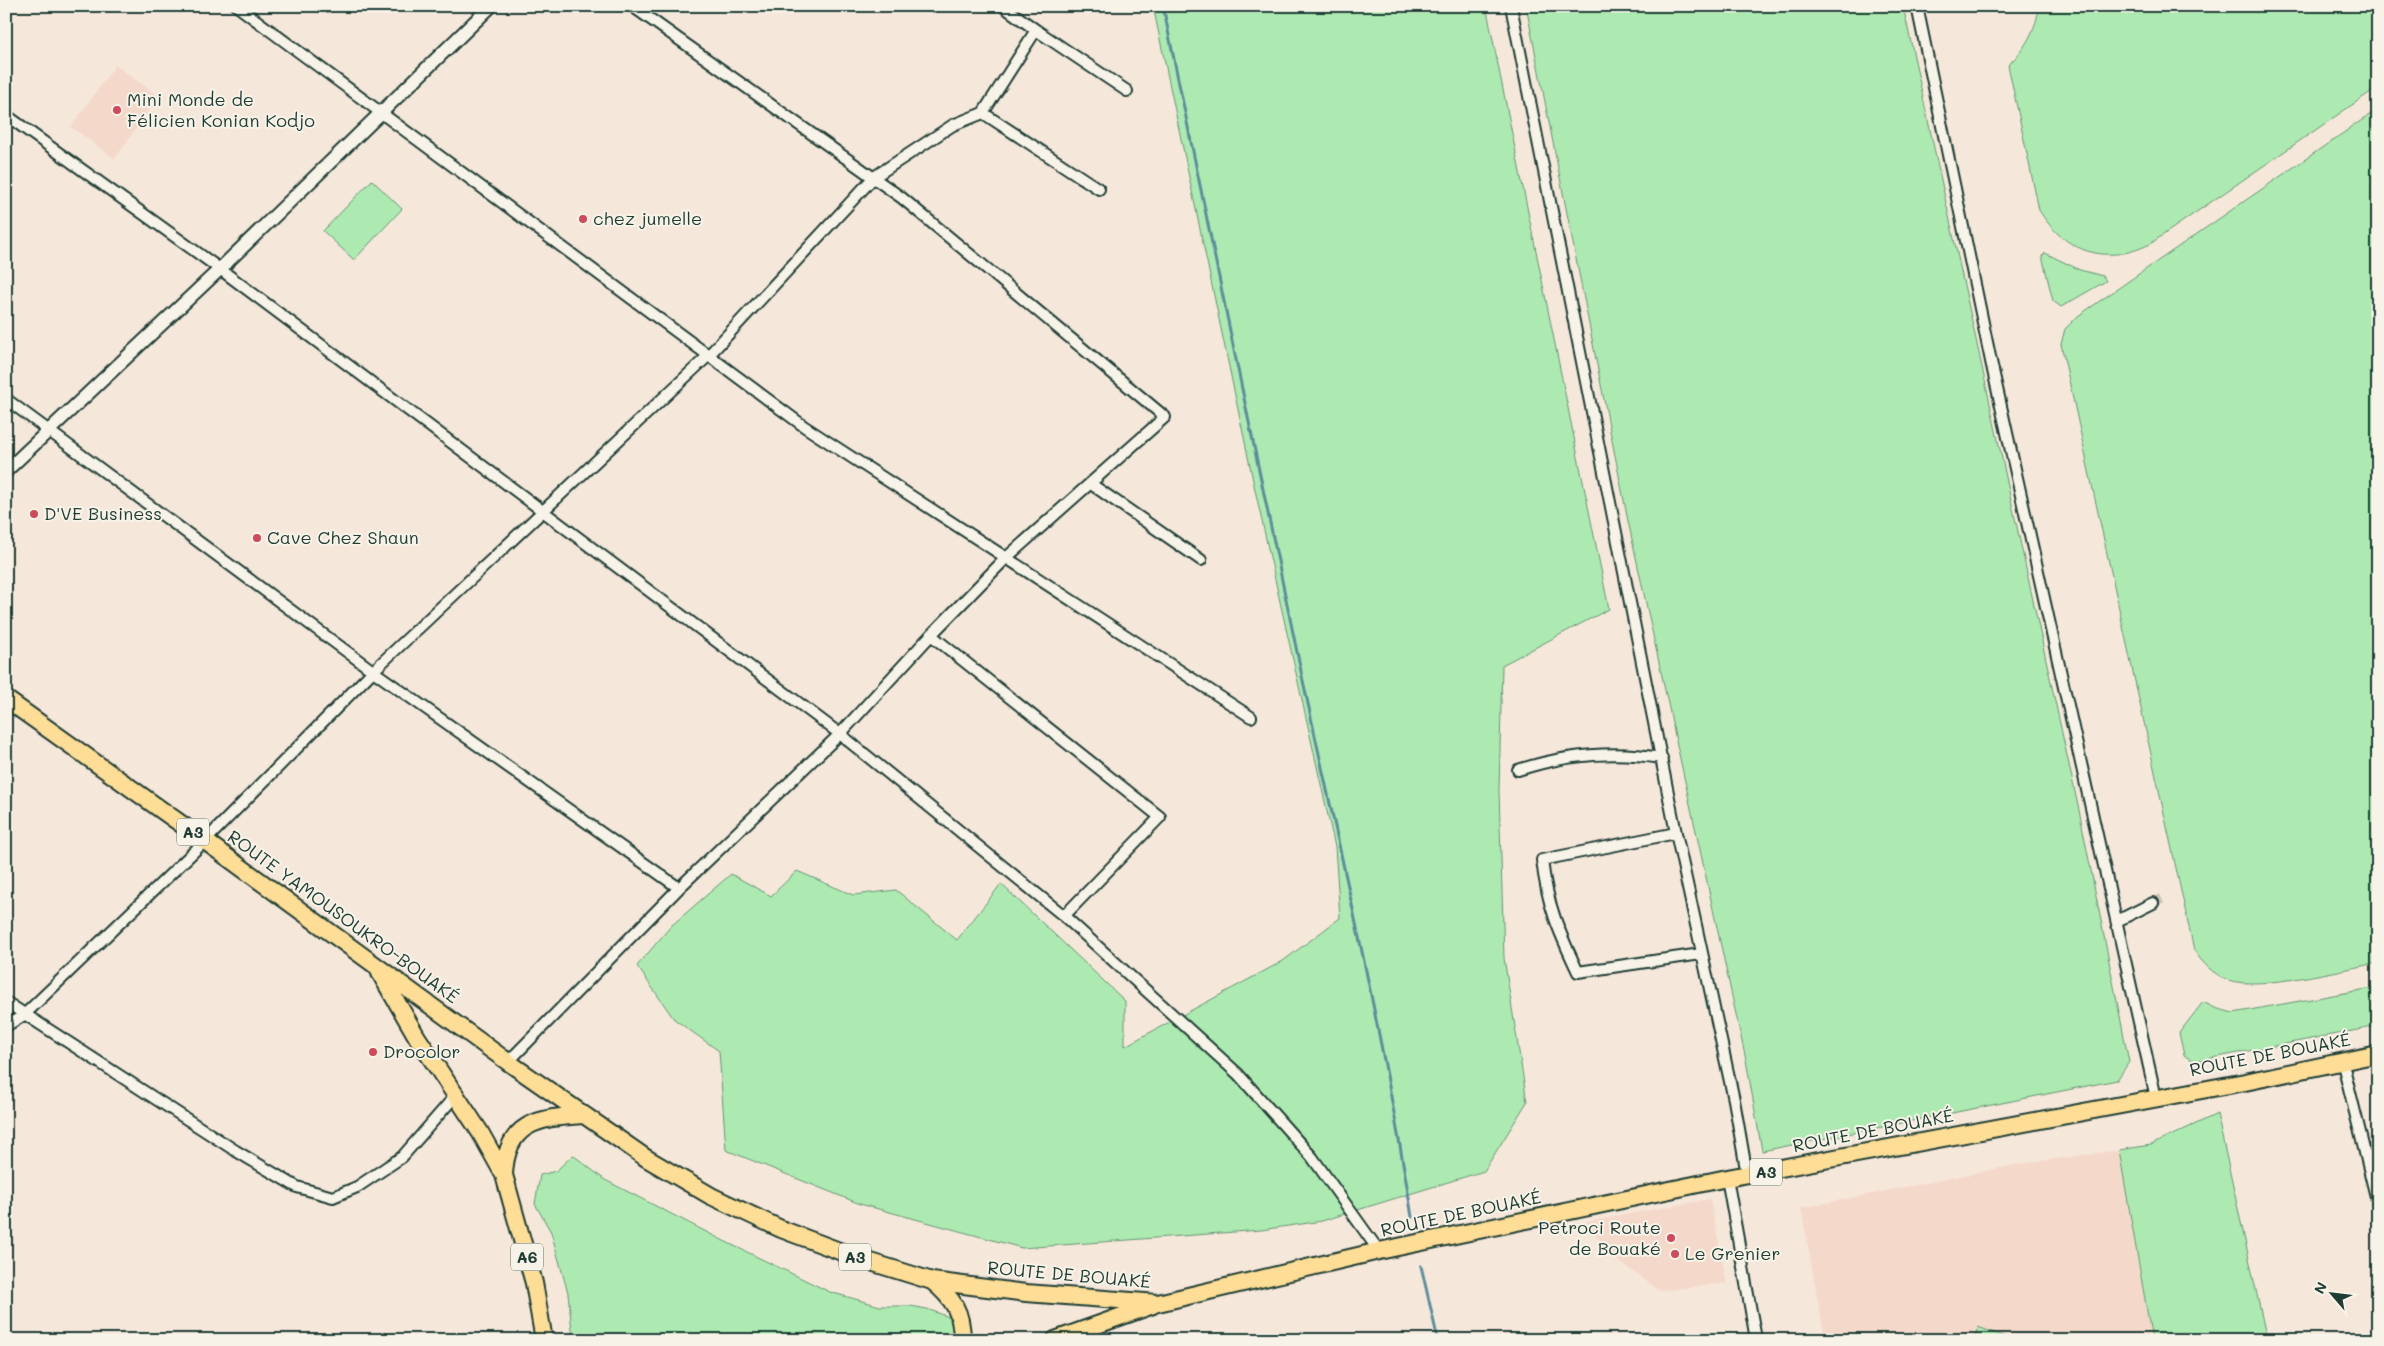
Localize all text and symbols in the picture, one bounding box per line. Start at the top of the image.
place label: Mini Monde de Félicien Konian Kodjo [127,87,315,132]
marker: Mini Monde de Félicien Konian Kodjo [111,104,123,116]
place label: chez jumelle [593,206,702,230]
marker: chez jumelle [577,213,589,225]
place label: D'VE Business [44,501,162,525]
marker: D'VE Business [28,508,40,520]
place label: Cave Chez Shaun [267,525,419,549]
marker: Cave Chez Shaun [251,532,263,544]
road number: A3 [177,819,209,846]
street label: ROUTE YAMOUSOUKRO-BOUAKÉ [223,824,464,1008]
street label: ROUTE DE BOUAKÉ [2187,1027,2352,1081]
place label: Drocolor [383,1039,461,1063]
marker: Drocolor [367,1046,379,1058]
street label: ROUTE DE BOUAKÉ [1790,1103,1955,1157]
road number: A3 [1750,1158,1782,1186]
street label: ROUTE DE BOUAKÉ [1378,1184,1543,1242]
place label: Petroci Route de Bouaké [1538,1215,1661,1260]
marker: Petroci Route de Bouaké [1665,1232,1677,1244]
place label: Le Grenier [1685,1241,1781,1265]
road number: A6 [511,1244,543,1270]
road number: A3 [839,1244,871,1270]
marker: Le Grenier [1669,1248,1681,1260]
street label: ROUTE DE BOUAKÉ [987,1255,1152,1293]
north arrow [2306,1268,2356,1318]
text: N [2309,1279,2331,1297]

